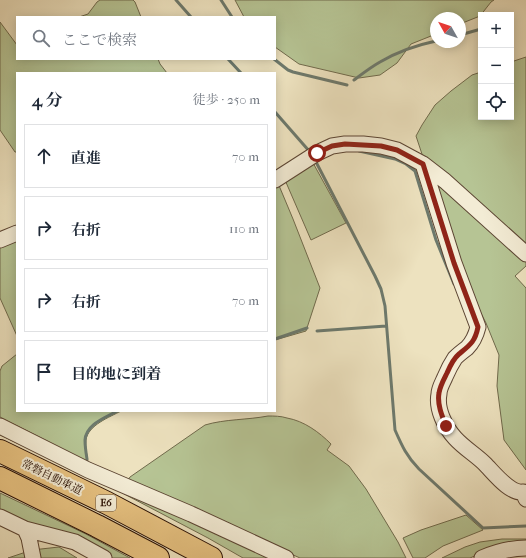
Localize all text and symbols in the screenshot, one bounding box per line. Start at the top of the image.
north arrow [430,12,466,48]
map controls [478,12,514,120]
button: + [478,12,514,48]
search box [16,16,276,60]
icon: search [30,27,52,49]
text: ここで検索 [62,31,137,49]
button: − [478,48,514,84]
button: locate [478,84,514,120]
text: 4 分 [32,90,63,110]
text: 徒歩 · 250 m [193,92,260,107]
route start [308,144,326,162]
icon: ahead [33,145,55,167]
text: 直進 [71,149,101,167]
text: 70 m [232,149,259,164]
icon: right [33,217,55,239]
text: 右折 [71,221,101,239]
text: 110 m [229,221,259,236]
icon: right [33,289,55,311]
text: 右折 [71,293,101,311]
text: 70 m [232,293,259,308]
icon: arrive [33,361,55,383]
text: 目的地に到着 [71,365,161,383]
route end [437,417,455,435]
street label: 常磐自動車道 [19,457,85,497]
road number: E6 [96,495,116,511]

